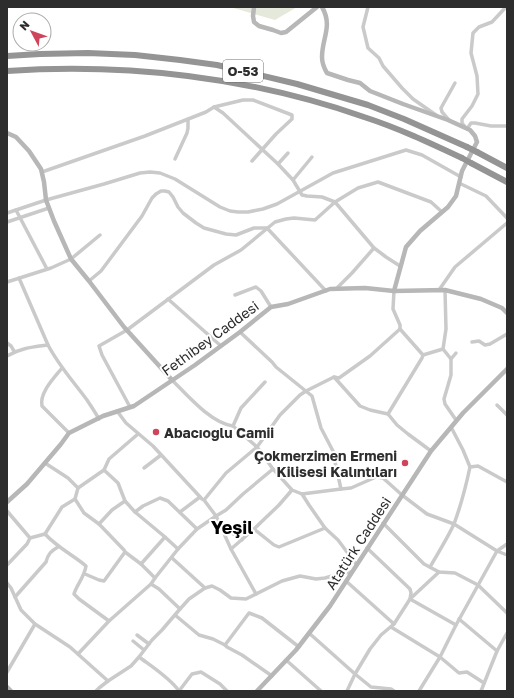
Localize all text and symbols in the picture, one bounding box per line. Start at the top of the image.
north arrow [12,12,52,52]
text: N [16,18,32,33]
road number: O-53 [223,60,263,82]
street label: Fethibey Caddesi [158,297,262,379]
place label: Abacıoğlu Camii [164,424,274,441]
marker: Abacıoğlu Camii [151,427,161,437]
place label: Çokmerzimen Ermeni Kilisesi Kalıntıları [254,447,397,480]
marker: Çokmerzimen Ermeni Kilisesi Kalıntıları [400,458,410,468]
street label: Atatürk Caddesi [322,493,394,593]
district label: Yeşil [211,516,253,538]

